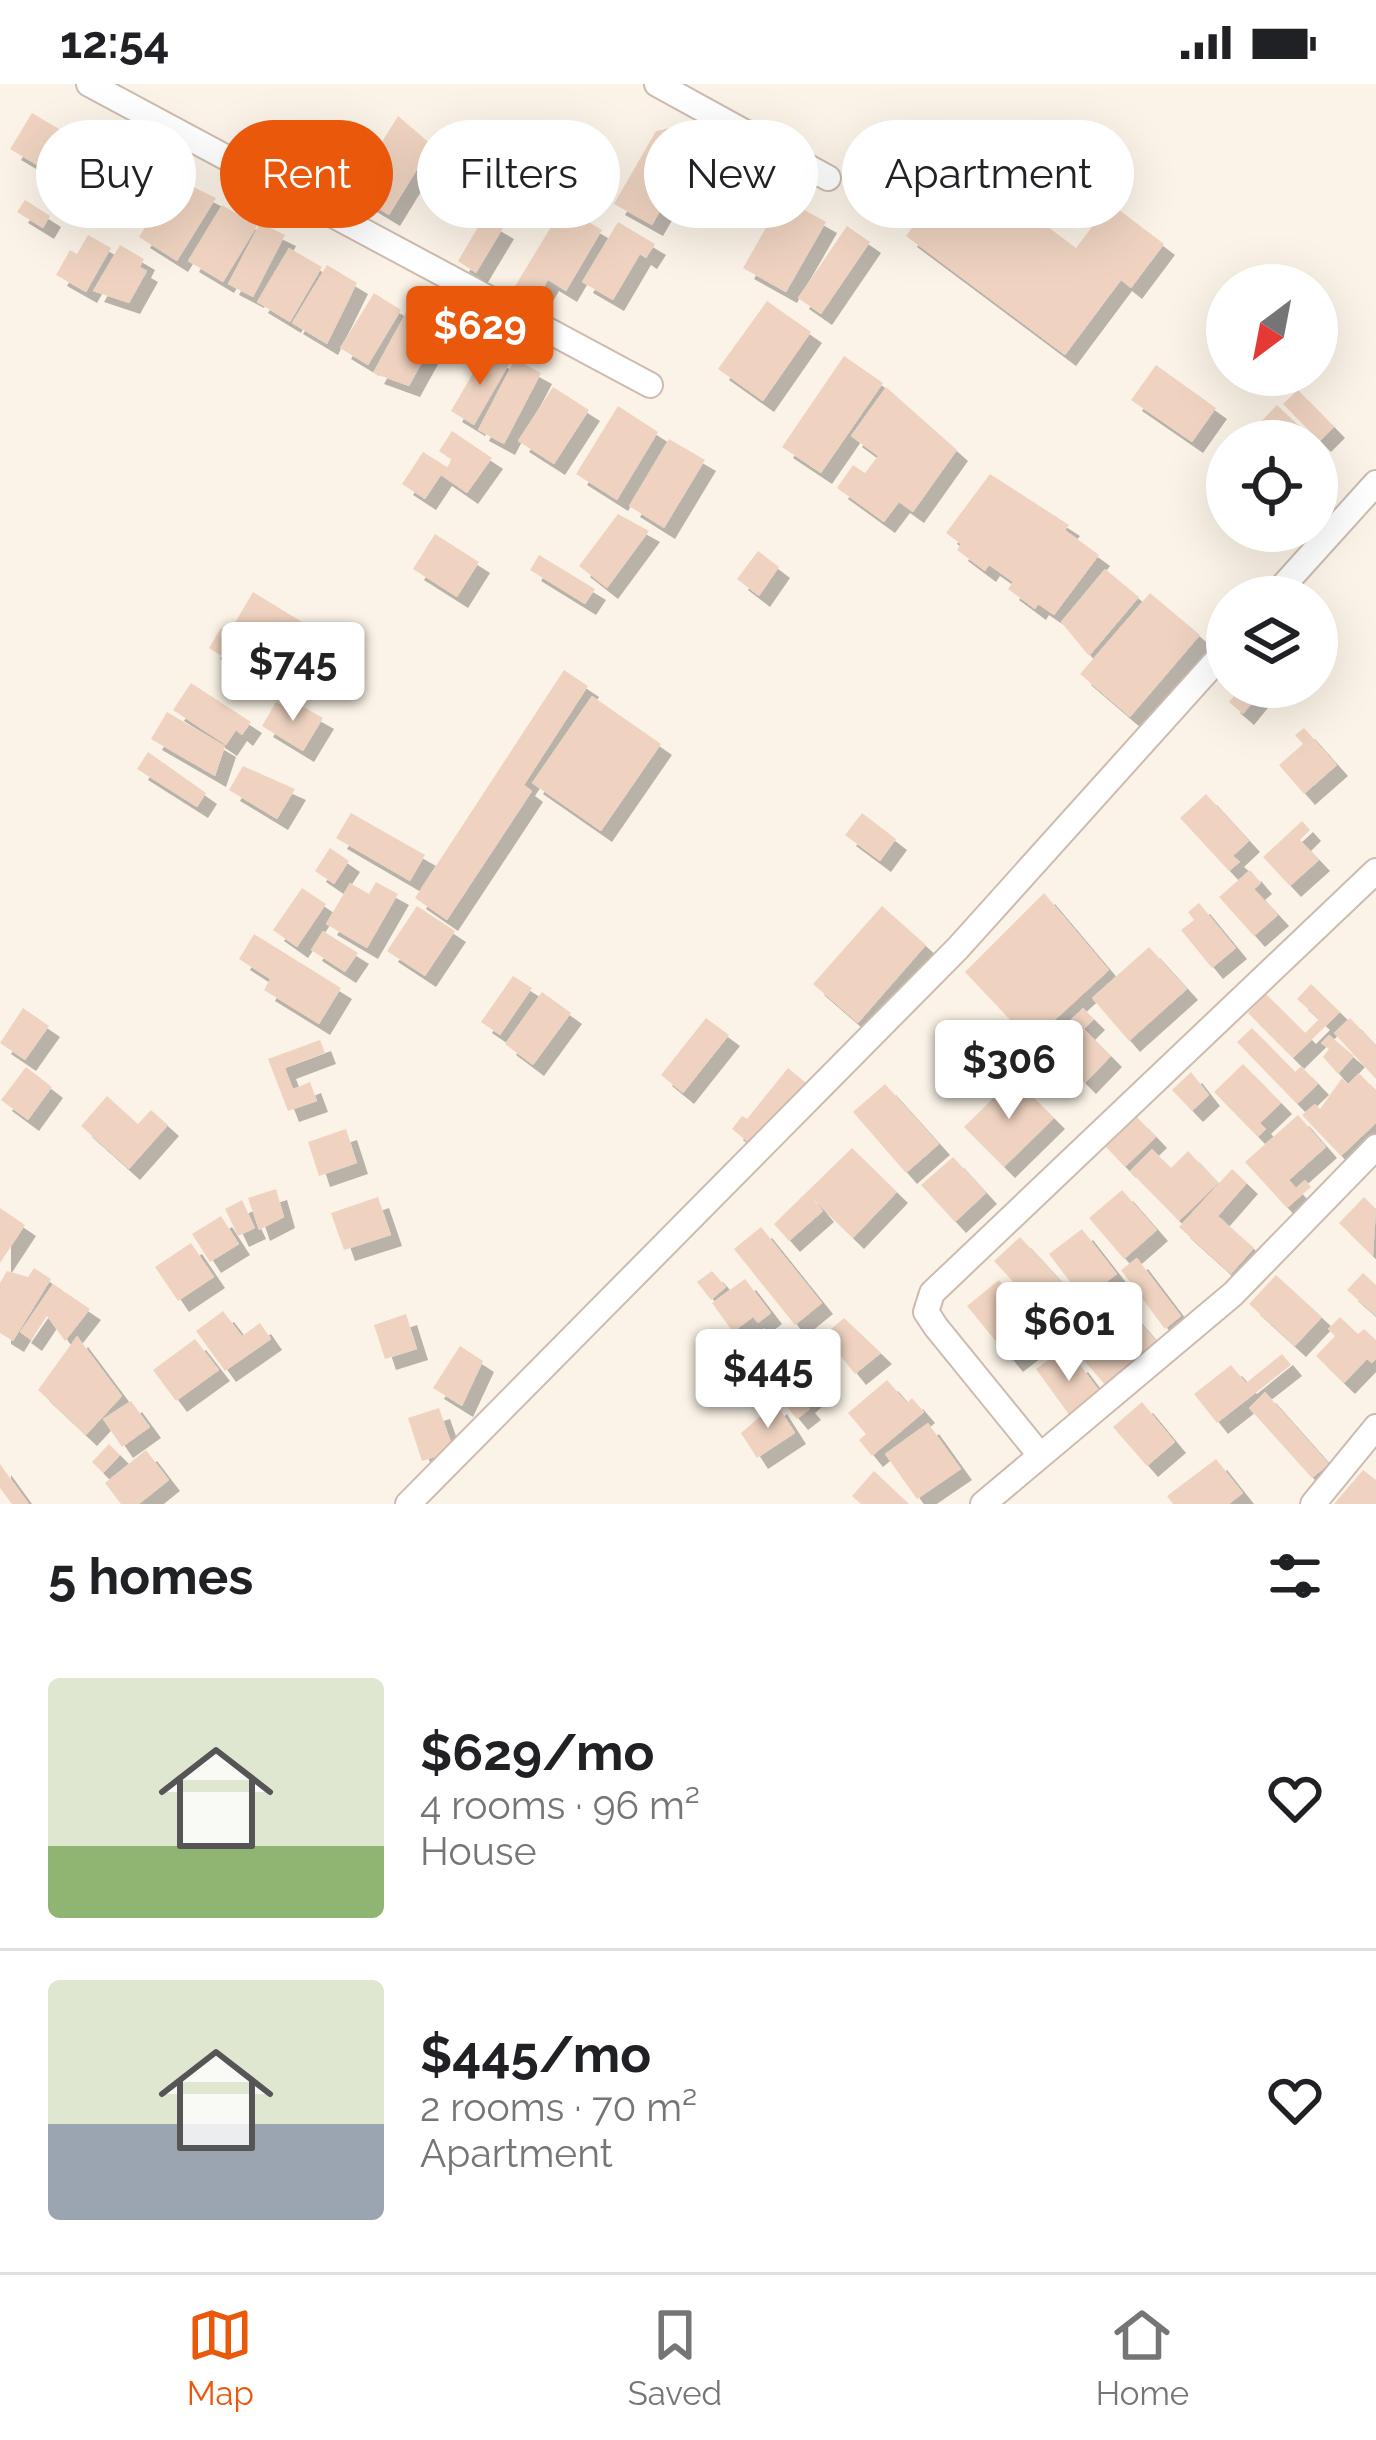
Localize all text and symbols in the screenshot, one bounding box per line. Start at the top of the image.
text: 12:54 [60,16,169,69]
chip: Buy [36,120,196,228]
chip: Rent [220,120,393,228]
chip: Filters [417,120,620,228]
chip: New [644,120,818,228]
chip: Apartment [842,120,1134,228]
north arrow [1206,264,1338,396]
map controls [1206,264,1338,708]
pin: $629 [409,286,551,388]
text: $629 [433,302,527,348]
button: locate [1206,420,1338,552]
button: layers [1206,576,1338,708]
pin: $745 [222,622,364,724]
text: $745 [249,638,337,684]
pin: $306 [938,1020,1080,1122]
text: $306 [962,1036,1056,1082]
pin: $601 [998,1282,1140,1384]
text: $601 [1023,1298,1115,1344]
pin: $445 [697,1329,839,1431]
text: $445 [723,1345,813,1391]
icon: filters [1262,1543,1328,1609]
text: 5 homes [48,1546,253,1606]
text: $629/mo [420,1722,654,1782]
icon: home [144,1726,288,1870]
icon: heart [1262,1765,1328,1831]
text: 4 rooms · 96 m² [420,1782,700,1828]
text: House [420,1828,537,1874]
text: $445/mo [420,2024,651,2084]
icon: home [144,2028,288,2172]
icon: heart [1262,2067,1328,2133]
text: 2 rooms · 70 m² [420,2084,697,2130]
text: Apartment [420,2130,613,2176]
tab: Map [187,2302,254,2413]
tab: Saved [628,2302,722,2413]
tab: Home [1096,2302,1189,2413]

